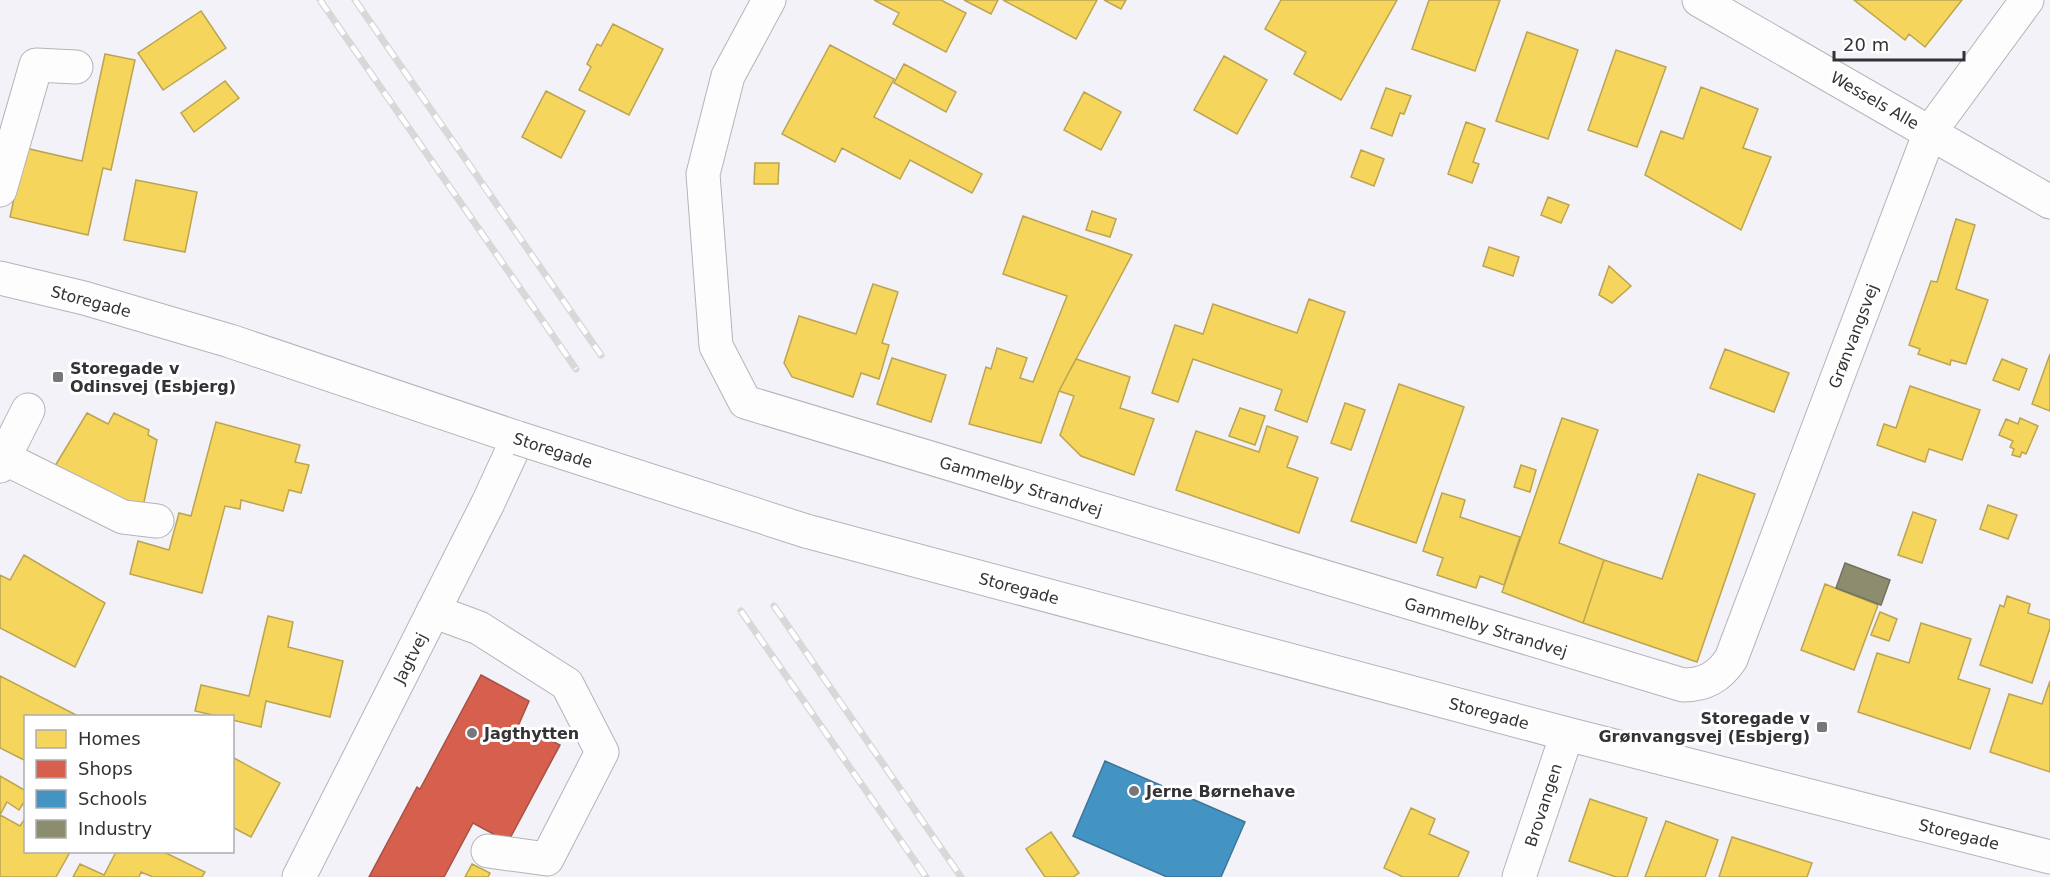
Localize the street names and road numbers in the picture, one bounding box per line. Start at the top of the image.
street label: Wessels Alle [1827,68,1922,133]
street label: Grønvangsvej [1825,281,1882,391]
street label: Storegade [49,282,133,321]
street label: Storegade [511,429,595,472]
street label: Gammelby Strandvej [937,453,1105,520]
street label: Storegade [977,569,1061,608]
street label: Gammelby Strandvej [1402,594,1570,661]
street label: Jagtvej [389,630,431,688]
street label: Storegade [1447,694,1531,733]
street label: Brovangen [1521,761,1566,849]
street label: Storegade [1917,815,2001,854]

